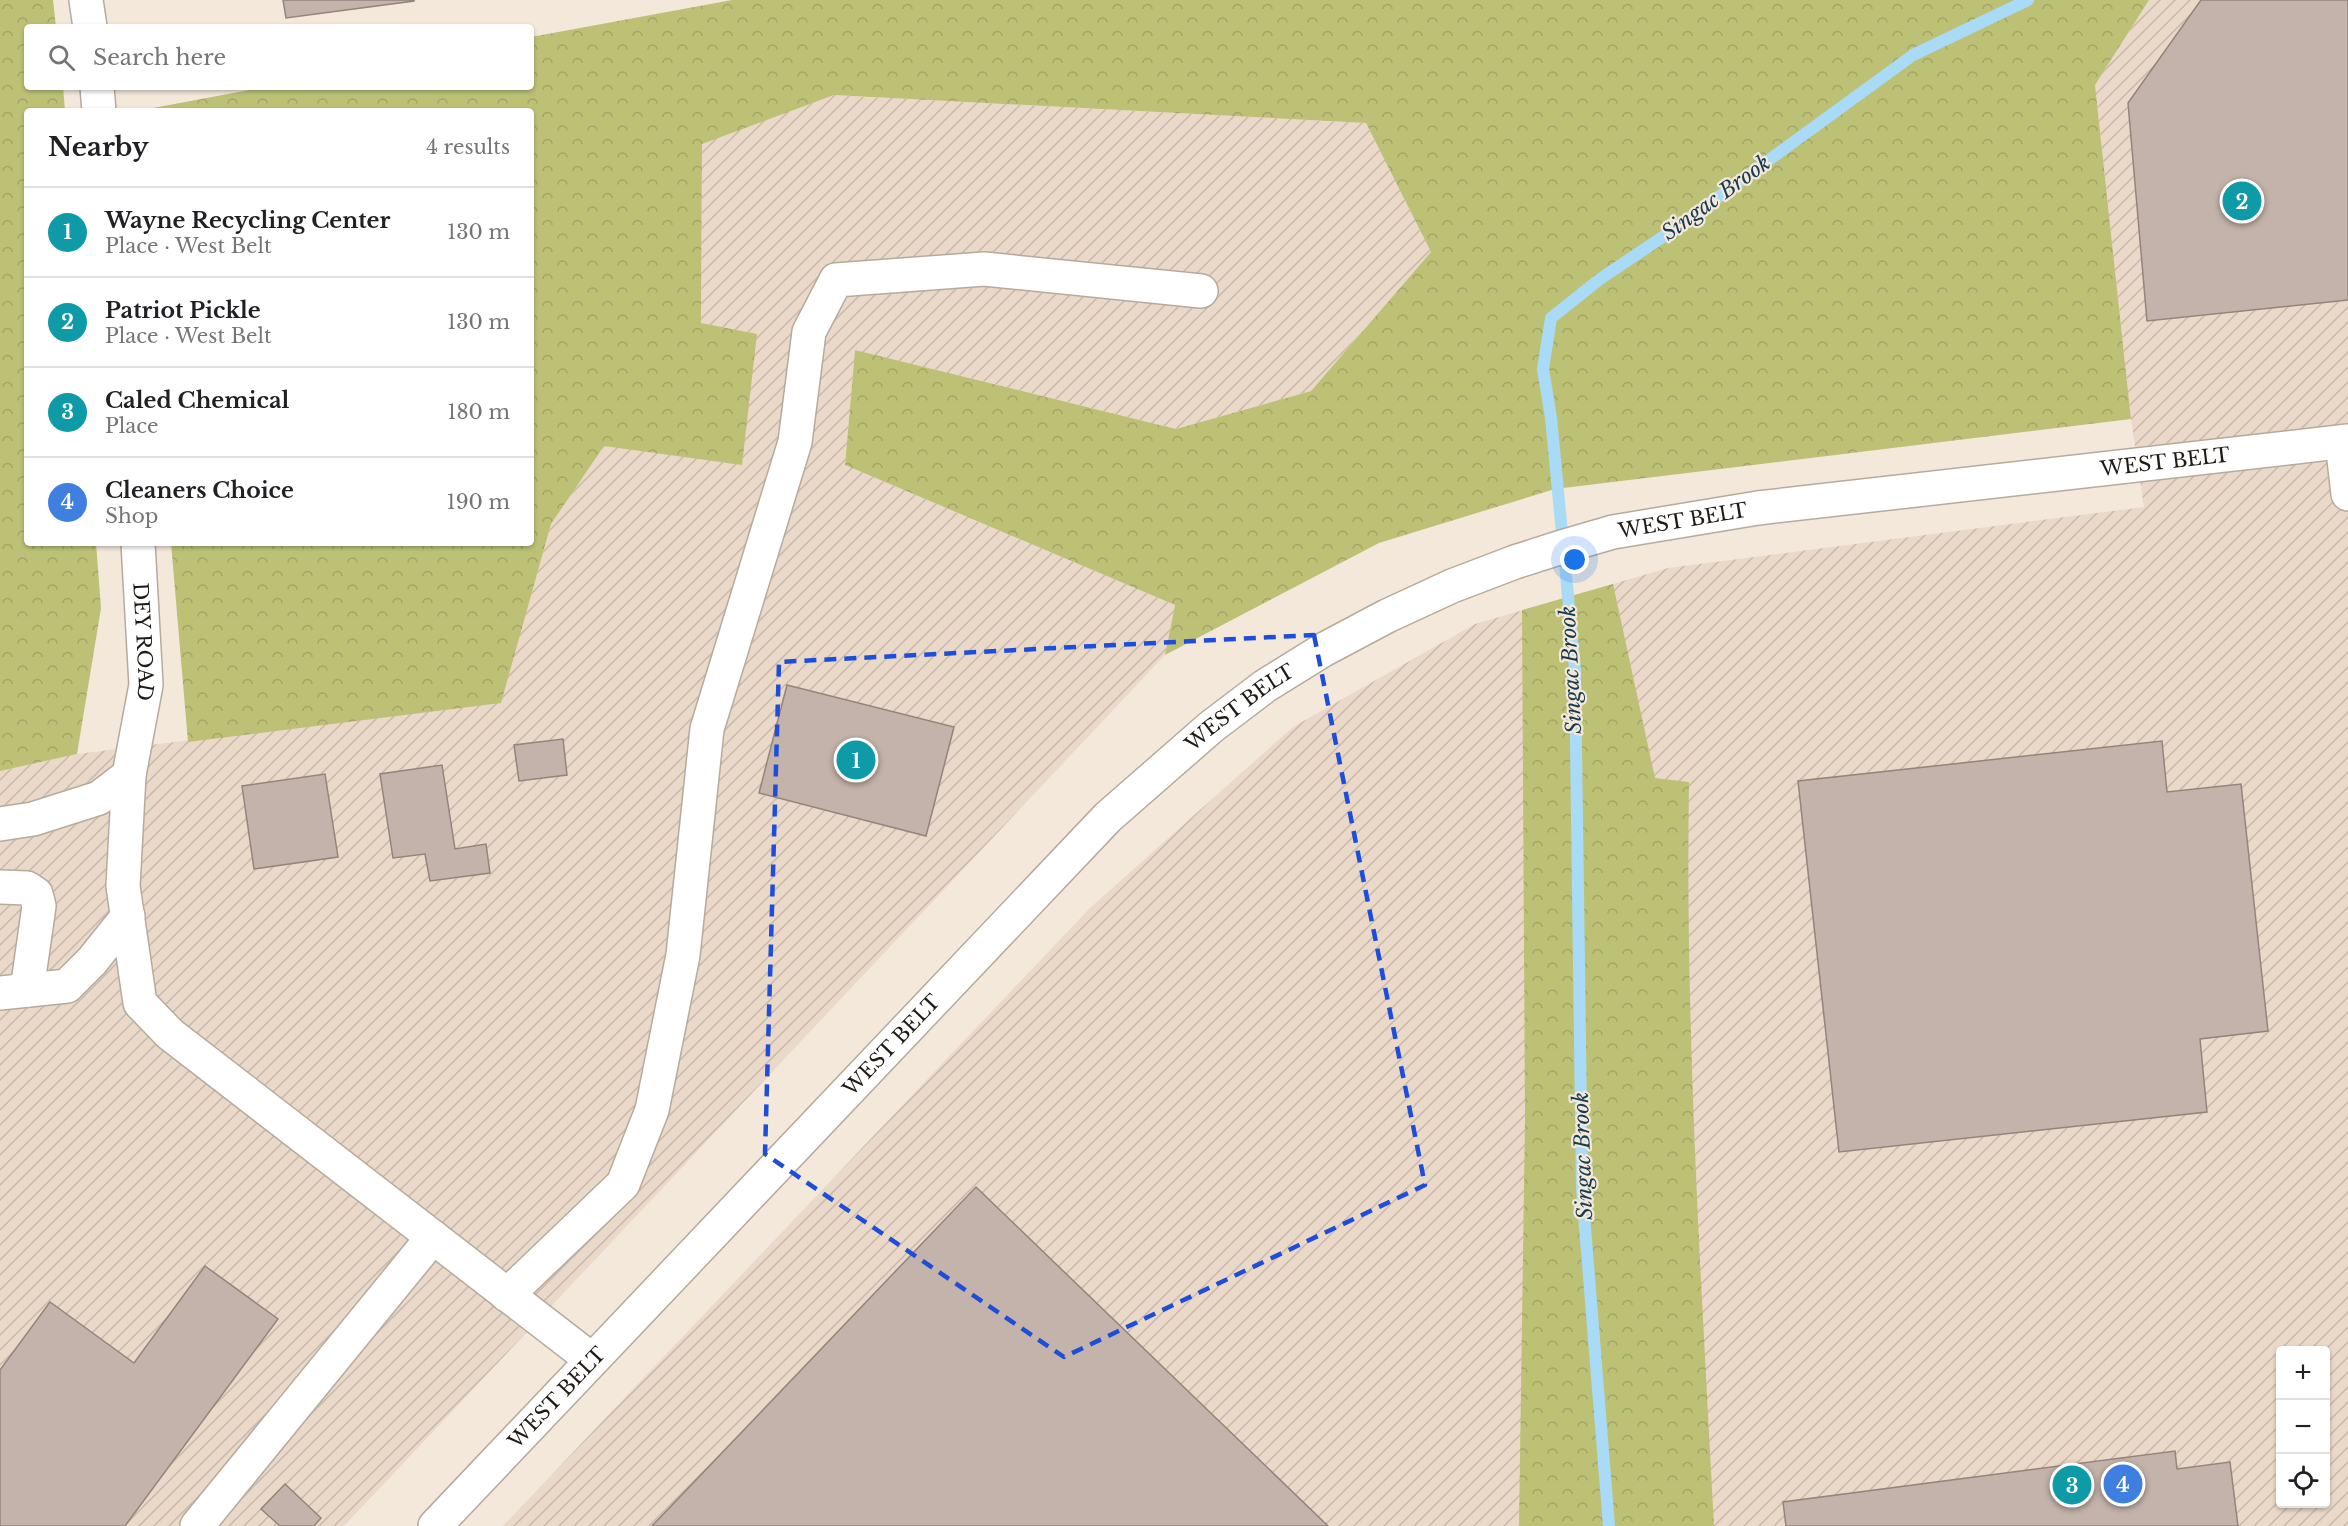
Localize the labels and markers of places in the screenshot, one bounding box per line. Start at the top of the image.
pin: 2 [2222,178,2262,224]
pin: 1 [836,738,876,783]
pin: 3 [2052,1462,2092,1508]
pin: 4 [2104,1462,2142,1506]

